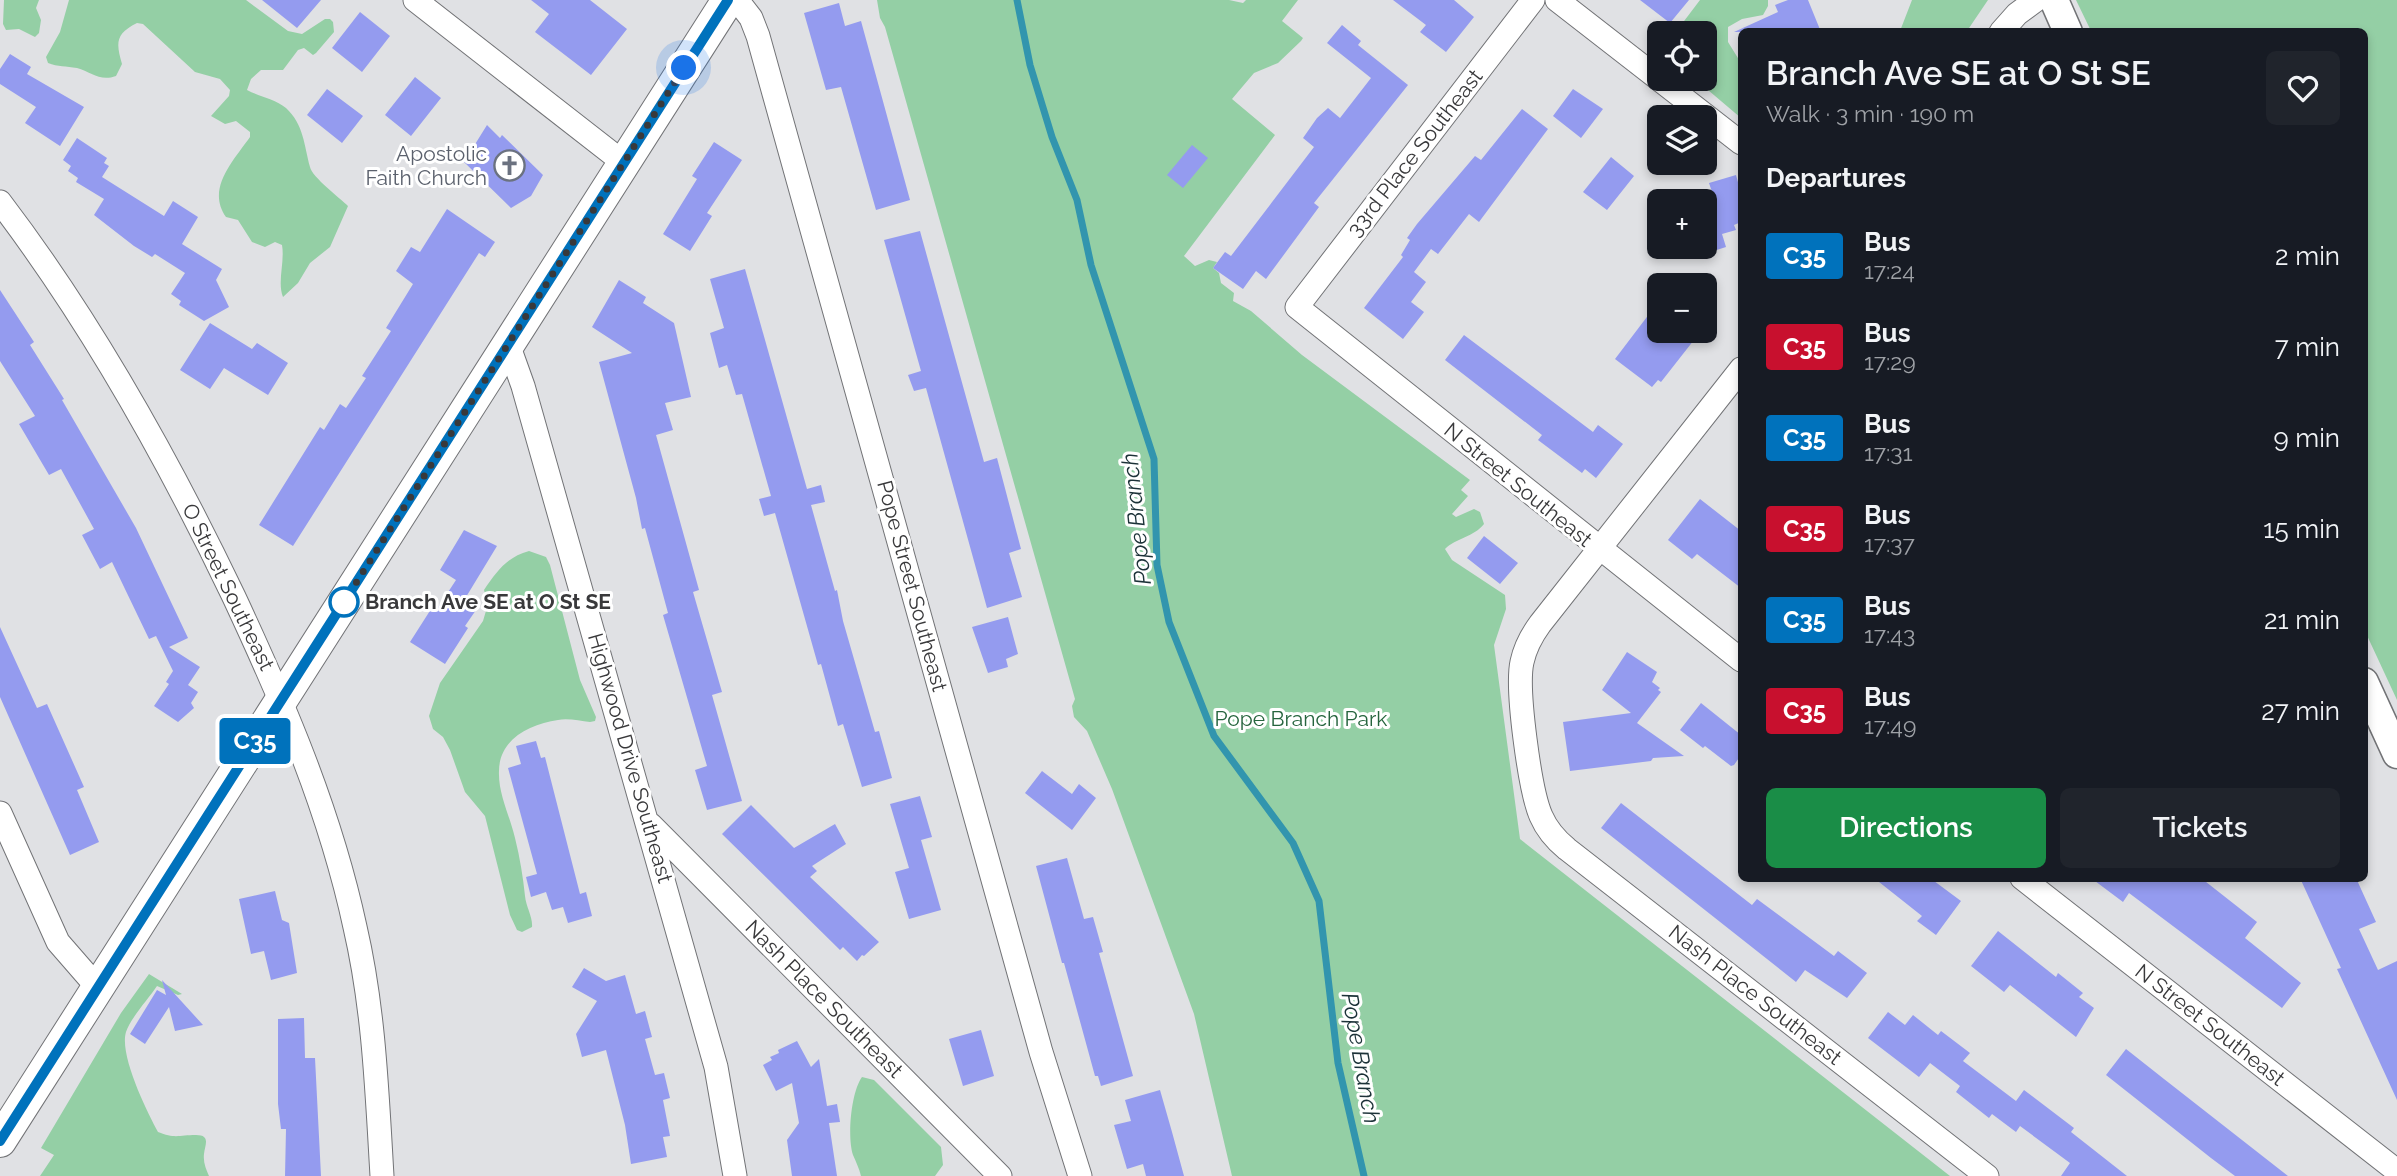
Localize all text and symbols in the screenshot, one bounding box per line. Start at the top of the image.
map controls [1647,21,1717,343]
button: locate [1647,21,1717,91]
your location [666,50,701,85]
button: heart [2266,51,2340,125]
text: Branch Ave SE at O St SE [1766,54,2151,93]
street label: 33rd Place Southeast [1342,64,1488,241]
text: Walk · 3 min · 190 m [1766,100,1974,127]
button: layers [1647,105,1717,175]
place label: Apostolic Faith Church [365,141,487,190]
church icon: Apostolic Faith Church [493,149,527,183]
text: Departures [1766,163,1906,193]
button: + [1647,189,1717,259]
text: Bus [1864,227,1911,257]
text: C35 [1783,241,1826,270]
text: 2 min [2275,241,2340,271]
text: 17:24 [1864,257,1915,284]
button: − [1647,273,1717,343]
text: Bus [1864,318,1911,348]
text: C35 [1783,332,1826,361]
text: 7 min [2275,332,2340,362]
text: 17:29 [1864,348,1916,375]
text: Bus [1864,409,1911,439]
street label: N Street Southeast [1439,417,1597,552]
text: C35 [1783,423,1826,452]
text: 9 min [2273,423,2340,453]
text: 17:31 [1864,439,1912,466]
water label: Pope Branch [1115,452,1156,586]
street label: Pope Street Southeast [872,478,953,694]
street label: O Street Southeast [177,499,280,674]
text: Bus [1864,500,1911,530]
text: C35 [1783,514,1826,543]
text: 15 min [2263,514,2340,544]
text: 17:37 [1864,530,1915,557]
marker: Branch Ave SE at O St SE [329,587,359,617]
place label: Branch Ave SE at O St SE [365,589,611,614]
text: Bus [1864,591,1911,621]
text: C35 [1783,605,1826,634]
text: 21 min [2264,605,2340,635]
text: 17:43 [1864,621,1915,648]
street label: Highwood Drive Southeast [583,630,678,886]
text: Bus [1864,682,1911,712]
text: C35 [1783,696,1826,725]
text: 27 min [2261,696,2340,726]
park label: Pope Branch Park [1214,706,1388,731]
text: 17:49 [1864,712,1916,739]
line badge: C35 [215,718,295,764]
text: C35 [233,726,277,755]
button: Directions [1766,788,2046,868]
button: Tickets [2060,788,2340,868]
street label: Nash Place Southeast [740,915,908,1083]
street label: Nash Place Southeast [1664,919,1847,1070]
street label: N Street Southeast [2130,958,2290,1091]
water label: Pope Branch [1337,990,1386,1125]

